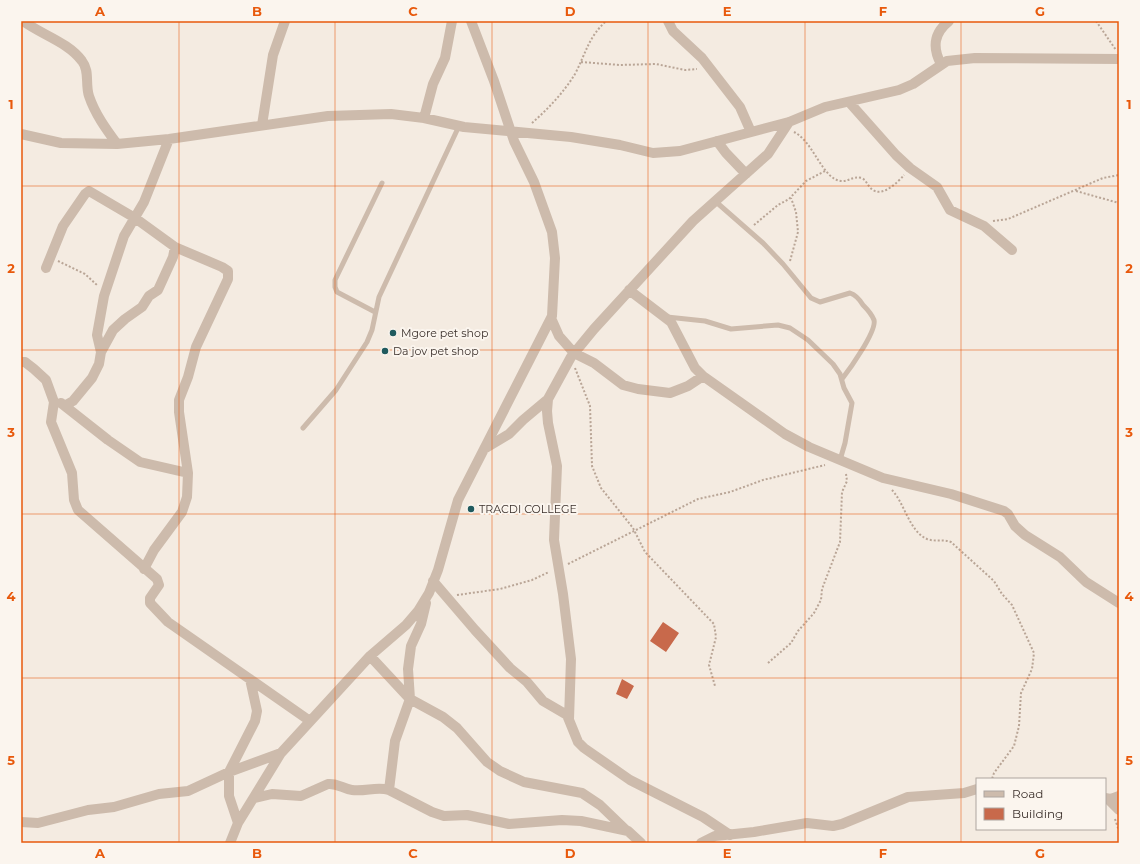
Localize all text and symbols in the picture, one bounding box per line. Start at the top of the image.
text: A [94,3,106,19]
text: B [252,3,262,19]
text: C [408,3,418,19]
text: D [565,3,576,19]
text: E [723,3,732,19]
text: F [879,3,887,19]
text: G [1035,3,1045,19]
text: 1 [8,96,14,112]
text: 1 [1126,96,1132,112]
text: 2 [7,260,15,276]
text: 2 [1125,260,1133,276]
place label: Mgore pet shop [401,326,488,340]
marker: Mgore pet shop [388,328,398,338]
place label: Da jov pet shop [393,344,479,358]
marker: Da jov pet shop [380,346,390,356]
text: 3 [6,424,15,440]
text: 3 [1124,424,1133,440]
place label: TRACDI COLLEGE [479,502,577,516]
marker: TRACDI COLLEGE [466,504,476,514]
text: 4 [7,588,16,604]
text: 4 [1125,588,1134,604]
text: 5 [7,752,15,768]
text: 5 [1125,752,1133,768]
legend [976,778,1106,830]
text: Road [1012,786,1043,801]
text: Building [1012,806,1063,821]
text: A [94,845,106,861]
text: B [252,845,262,861]
text: C [408,845,418,861]
text: D [565,845,576,861]
text: E [723,845,732,861]
text: F [879,845,887,861]
text: G [1035,845,1045,861]

